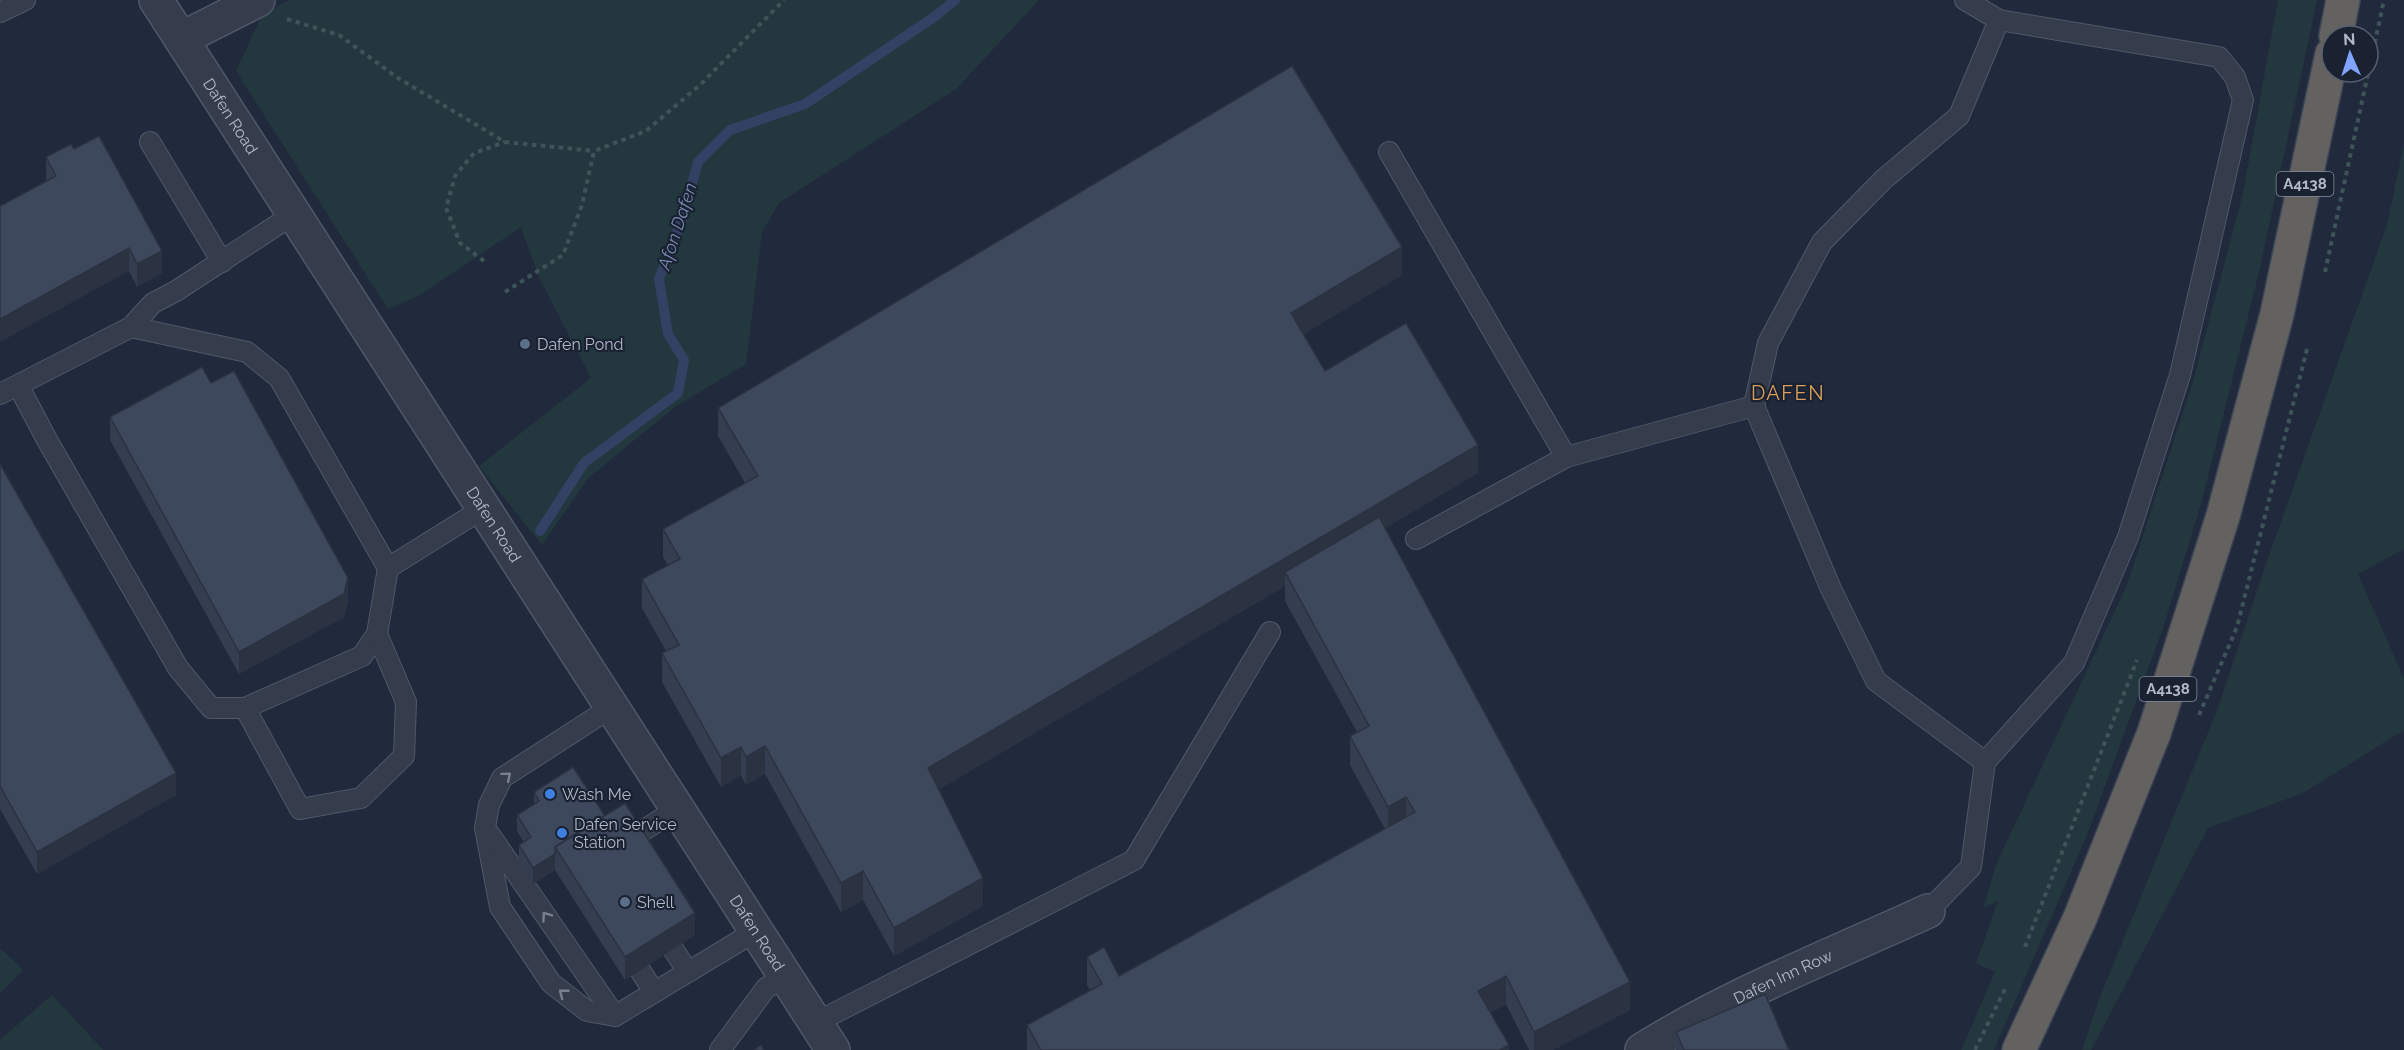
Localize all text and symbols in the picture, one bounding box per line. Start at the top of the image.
north arrow [2320,24,2380,84]
text: N [2343,30,2356,49]
street label: Dafen Road [199,75,262,157]
road number: A4138 [2276,172,2334,196]
water label: Afon Dafen [653,180,701,273]
place label: Dafen Pond [537,335,624,354]
marker: Dafen Pond [518,337,532,351]
district label: DAFEN [1751,381,1825,405]
street label: Dafen Road [463,483,526,566]
road number: A4138 [2140,677,2196,701]
one-way arrow [501,773,512,784]
place label: Wash Me [562,785,631,804]
marker: Wash Me [543,787,557,801]
place label: Dafen Service Station [574,815,677,852]
marker: Dafen Service Station [555,826,569,840]
street label: Dafen Road [726,891,789,974]
place label: Shell [637,893,675,912]
marker: Shell [618,895,632,909]
one-way arrow [542,911,553,922]
street label: Dafen Inn Row [1730,945,1835,1008]
one-way arrow [559,989,570,1000]

